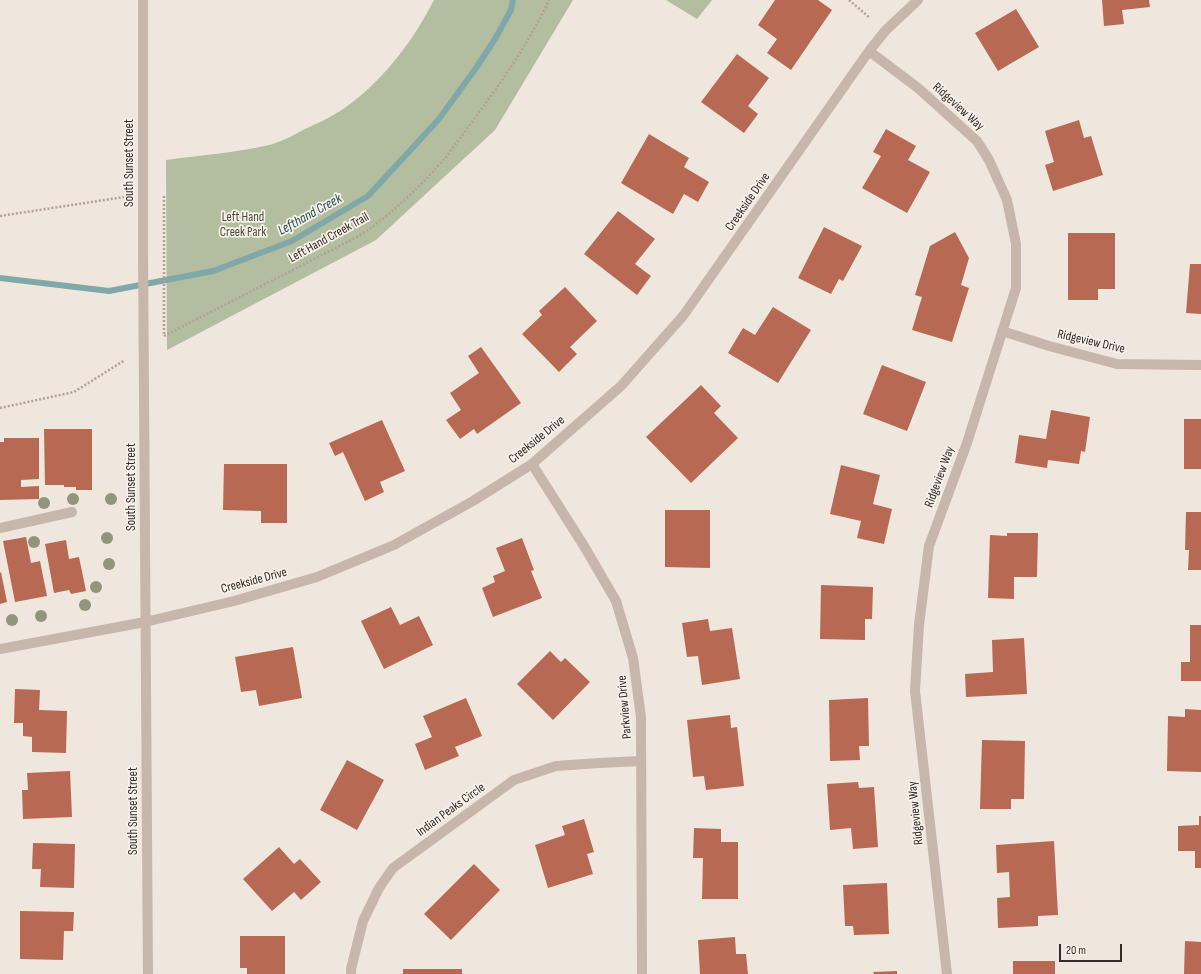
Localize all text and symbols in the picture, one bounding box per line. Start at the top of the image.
street label: Ridgeview Way [929,80,987,134]
street label: South Sunset Street [122,119,138,207]
street label: Creekside Drive [722,170,774,234]
water label: Lefthand Creek [275,191,345,239]
park label: Left Hand Creek Park [220,210,266,241]
street label: Left Hand Creek Trail [286,210,372,266]
street label: Ridgeview Drive [1056,327,1126,357]
street label: Creekside Drive [506,413,568,467]
street label: South Sunset Street [124,443,140,531]
street label: Ridgeview Way [922,444,958,510]
street label: Creekside Drive [219,565,289,597]
street label: Parkview Drive [614,675,636,739]
street label: South Sunset Street [126,767,142,855]
street label: Indian Peaks Circle [414,780,488,840]
street label: Ridgeview Way [905,780,927,846]
scale bar [1061,936,1124,962]
text: 20 m [1066,943,1086,958]

